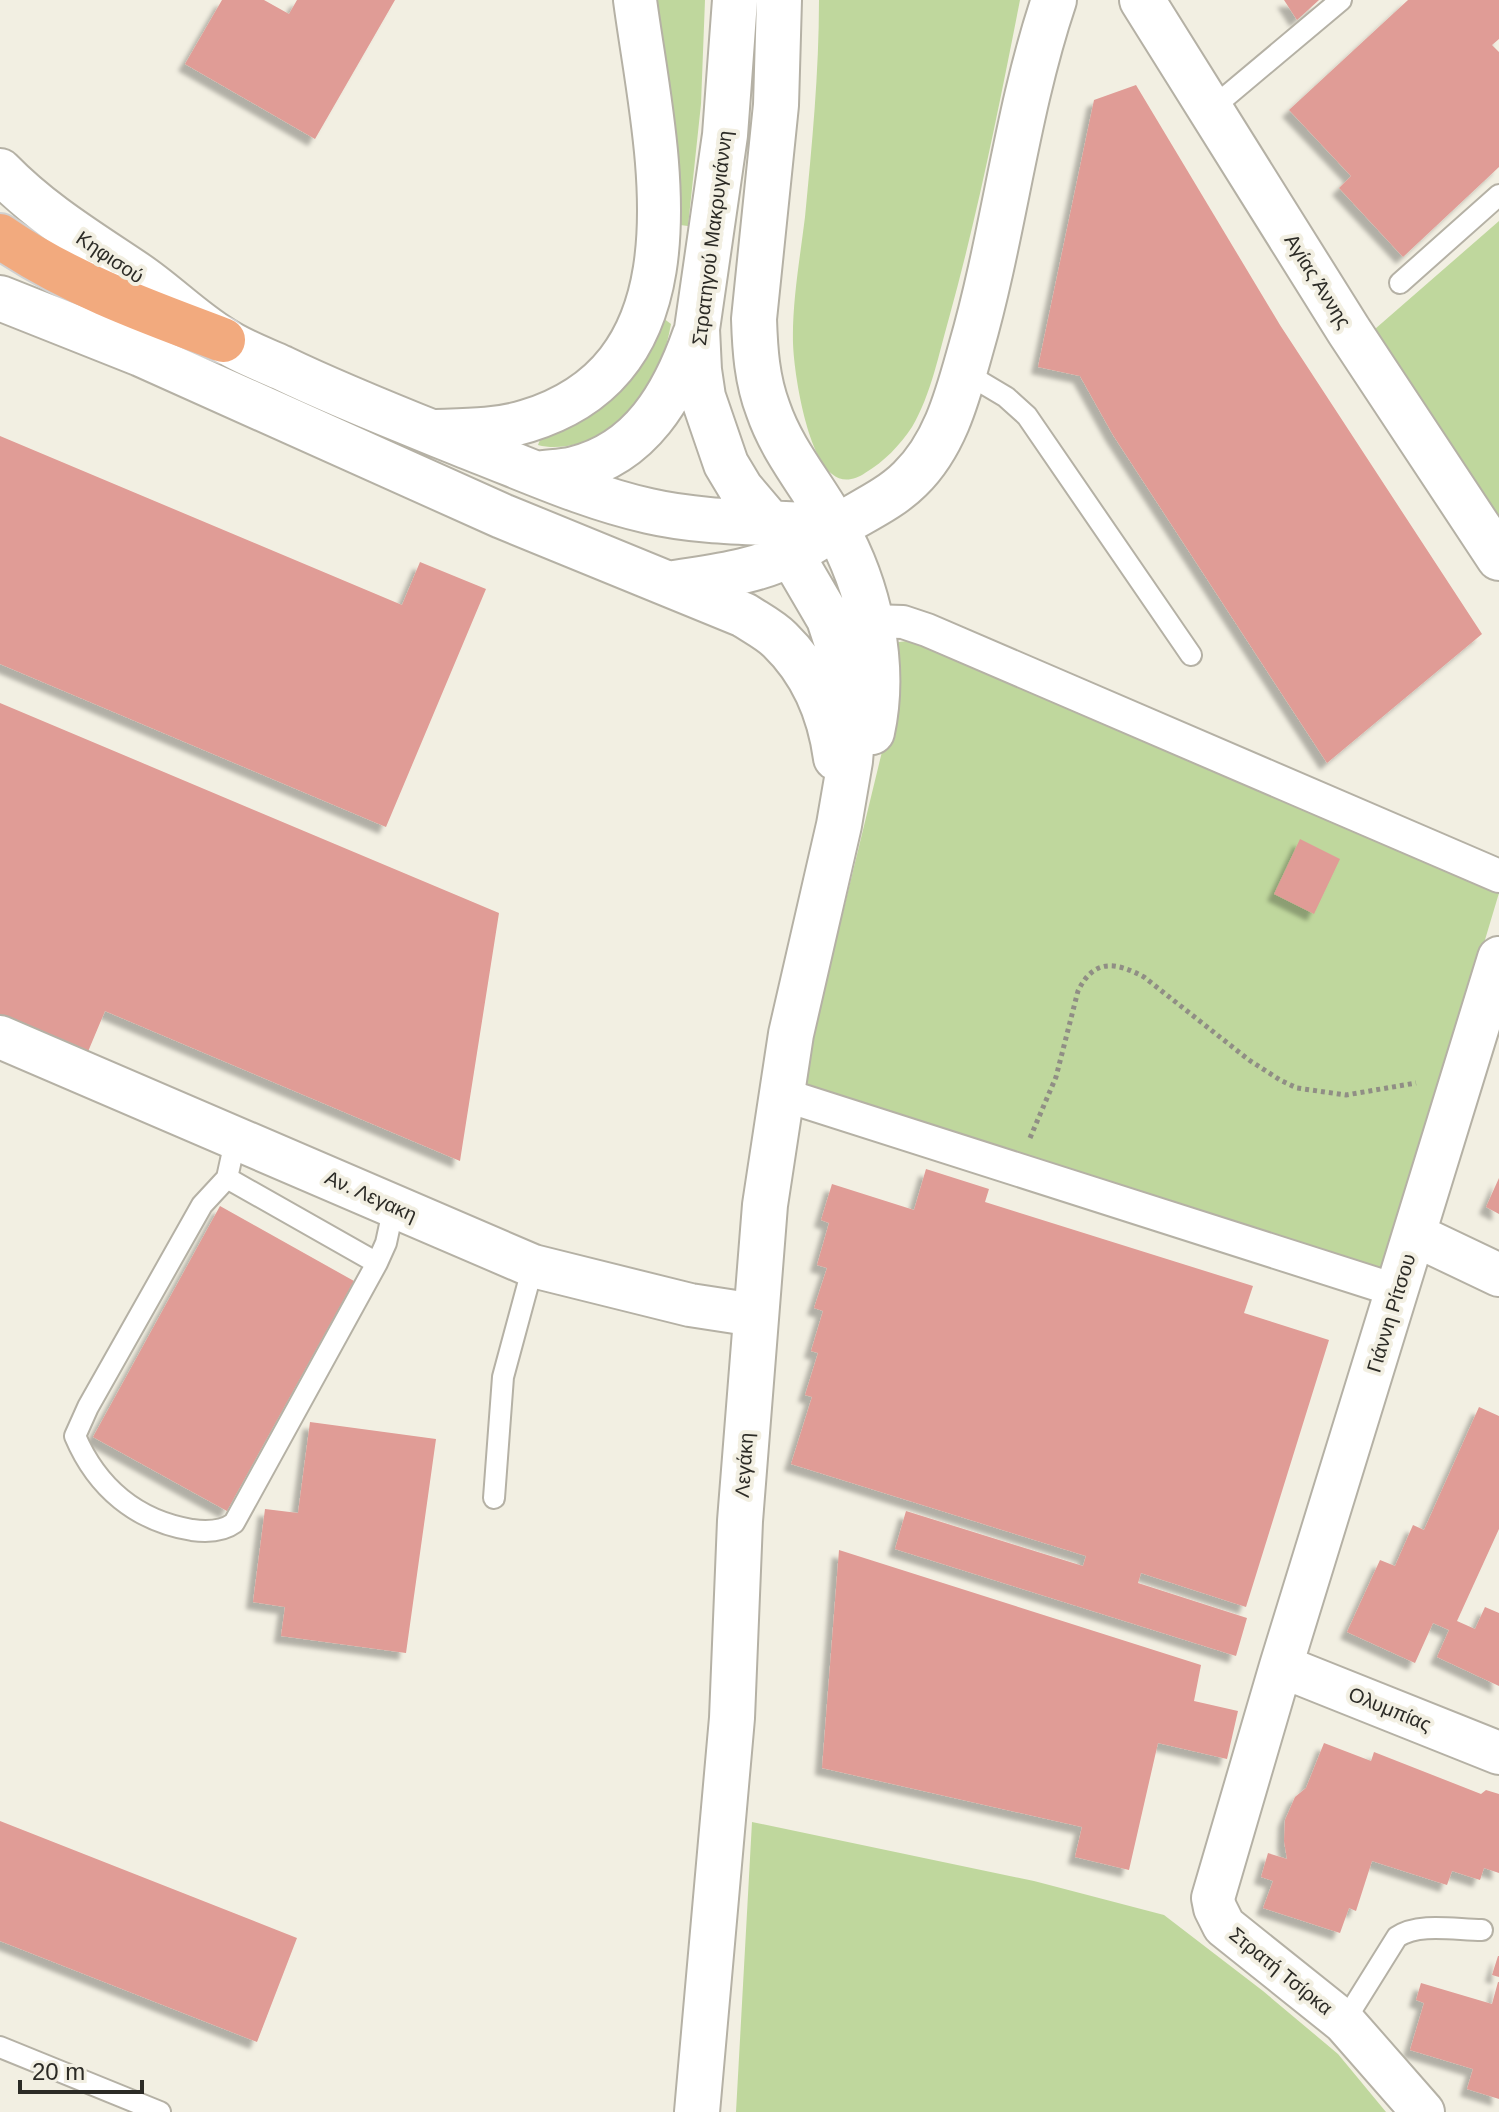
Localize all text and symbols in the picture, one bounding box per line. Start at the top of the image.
street label: Στρατηγού Μακρυγιάννη [688,129,736,347]
street label: Κηφισού [72,227,148,287]
street label: Αγίας Άννης [1280,230,1356,332]
street label: Αν. Λεγακη [322,1166,420,1226]
street label: Γιάννη Ρίτσου [1363,1251,1419,1375]
street label: Λεγάκη [731,1432,757,1498]
street label: Ολυμπίας [1346,1683,1435,1736]
street label: Στρατή Τσίρκα [1225,1923,1337,2019]
scale bar [20,2044,142,2094]
text: 20 m [32,2058,85,2085]

